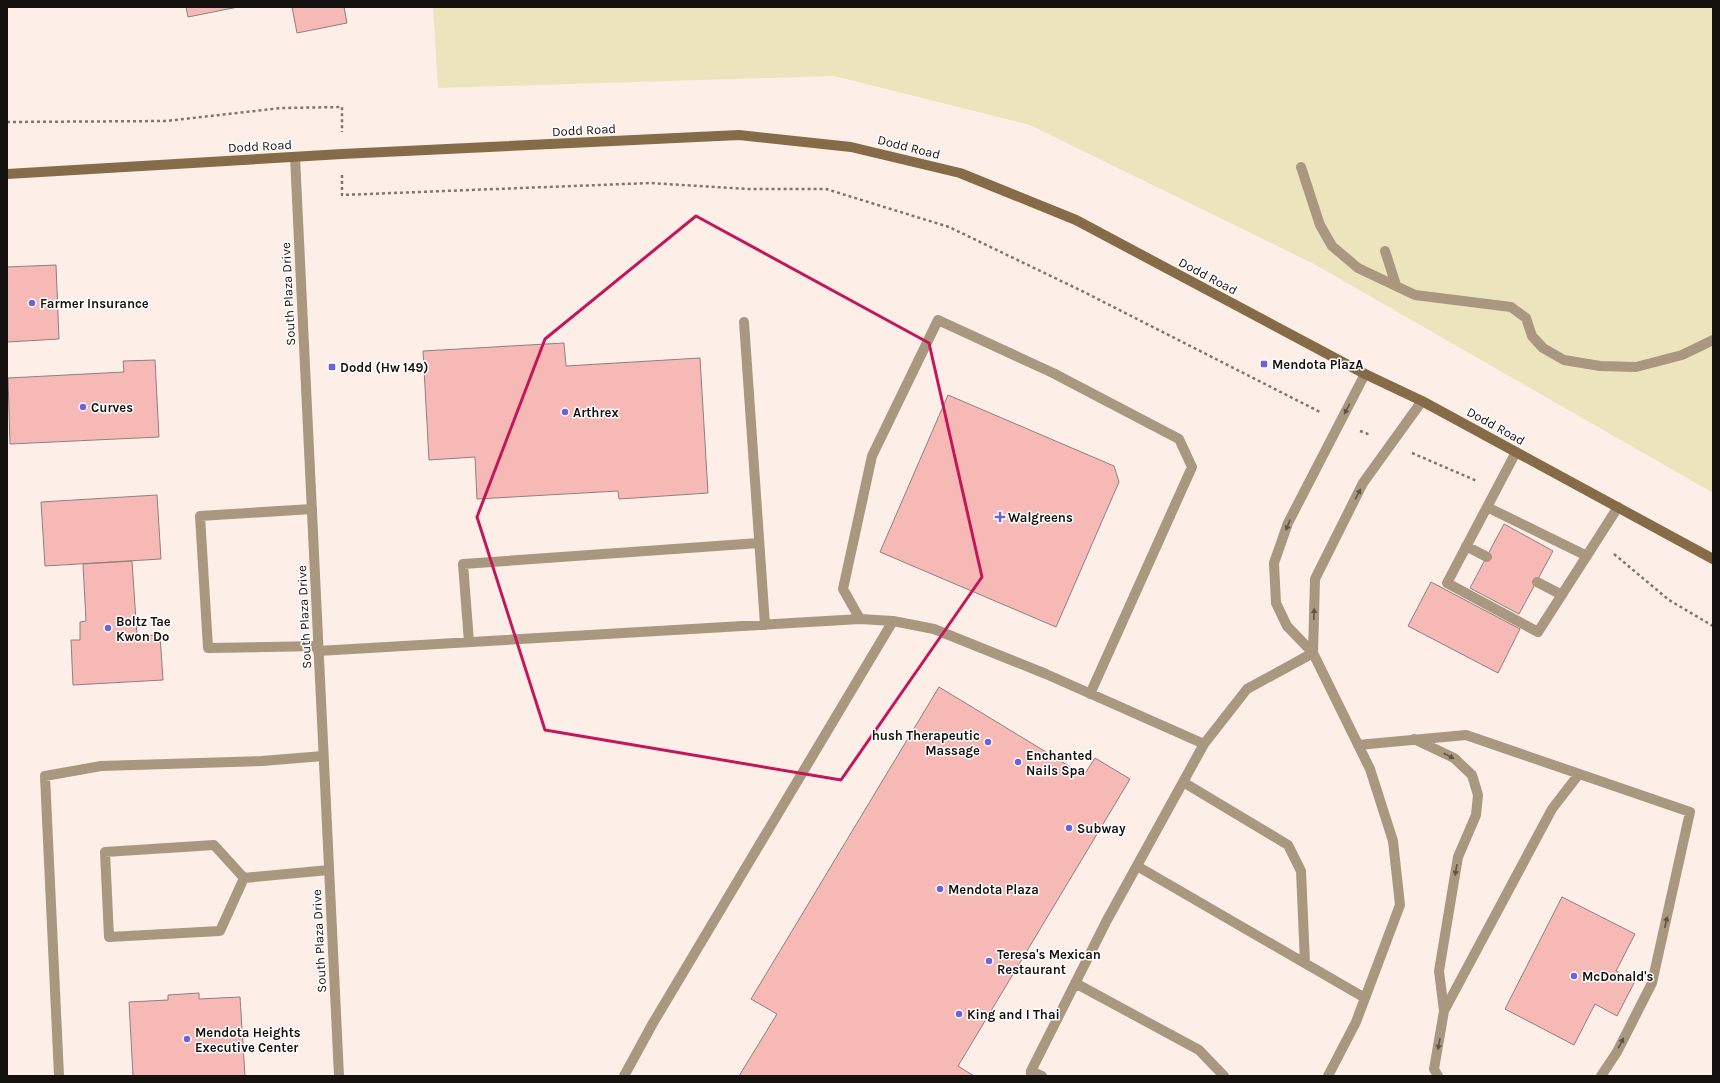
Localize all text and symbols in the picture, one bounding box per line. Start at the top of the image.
street label: Dodd Road [552,121,616,139]
street label: Dodd Road [876,132,942,162]
street label: Dodd Road [228,137,292,155]
street label: South Plaza Drive [278,242,298,346]
street label: Dodd Road [1176,254,1240,298]
place label: Farmer Insurance [40,296,149,311]
marker: Farmer Insurance [27,298,37,308]
place label: Mendota PlazA [1272,357,1363,372]
marker: Mendota PlazA [1259,359,1269,369]
place label: Dodd (Hw 149) [340,360,429,375]
marker: Dodd (Hw 149) [327,362,337,372]
place label: Curves [91,400,133,415]
marker: Curves [78,402,88,412]
one-way arrow [1344,403,1350,415]
street label: Dodd Road [1464,404,1528,448]
place label: Arthrex [573,405,619,420]
marker: Arthrex [560,407,570,417]
one-way arrow [1354,488,1361,500]
place label: Walgreens [1008,510,1073,525]
marker: Walgreens [995,512,1005,522]
one-way arrow [1284,519,1290,531]
street label: South Plaza Drive [294,565,314,669]
one-way arrow [1310,608,1317,620]
place label: Boltz Tae Kwon Do [116,614,171,644]
marker: Boltz Tae Kwon Do [103,623,113,633]
place label: hush Therapeutic Massage [872,728,980,758]
marker: hush Therapeutic Massage [983,737,993,747]
place label: Enchanted Nails Spa [1026,748,1092,778]
one-way arrow [1443,753,1455,759]
marker: Enchanted Nails Spa [1013,757,1023,767]
place label: Subway [1077,821,1126,836]
marker: Subway [1064,823,1074,833]
one-way arrow [1452,864,1458,876]
place label: Mendota Plaza [948,882,1039,897]
marker: Mendota Plaza [935,884,945,894]
street label: South Plaza Drive [309,889,329,993]
one-way arrow [1664,916,1670,928]
place label: Teresa's Mexican Restaurant [997,947,1101,977]
marker: Teresa's Mexican Restaurant [984,956,994,966]
place label: McDonald's [1582,969,1654,984]
marker: McDonald's [1569,971,1579,981]
place label: King and I Thai [967,1007,1060,1022]
marker: King and I Thai [954,1009,964,1019]
place label: Mendota Heights Executive Center [195,1025,301,1055]
marker: Mendota Heights Executive Center [182,1034,192,1044]
one-way arrow [1436,1037,1442,1050]
one-way arrow [1618,1037,1625,1049]

